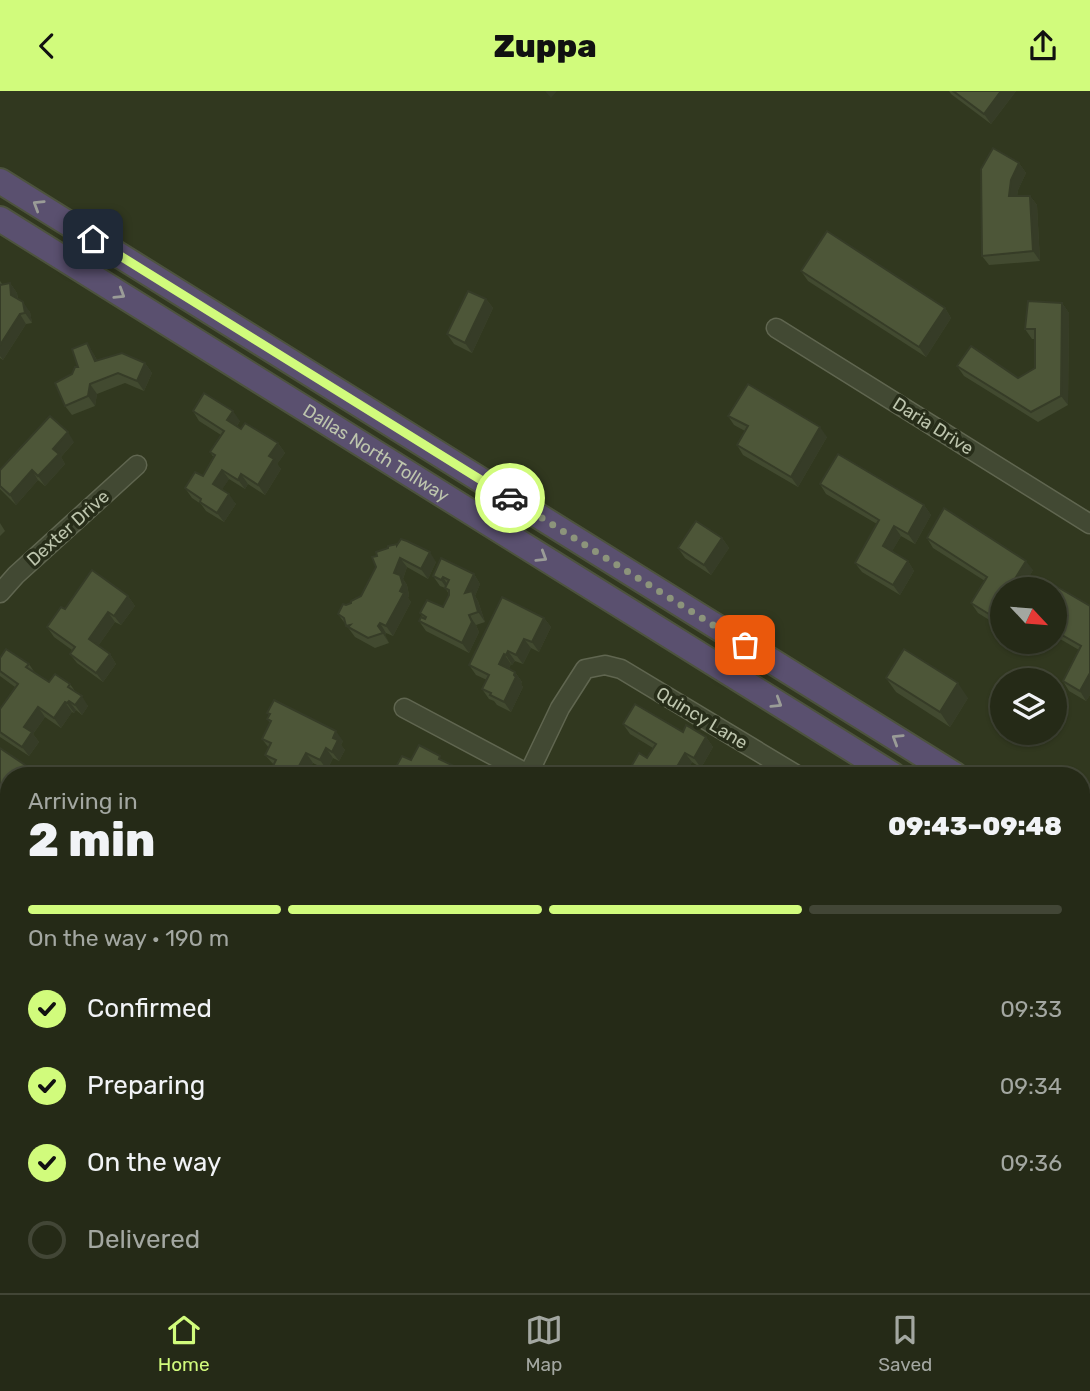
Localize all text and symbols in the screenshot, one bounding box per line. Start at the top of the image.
icon: back [28,27,66,65]
text: Zuppa [493,27,597,65]
icon: share [1024,27,1062,65]
one-way arrow [32,200,45,213]
pin [63,209,123,269]
icon: home [74,220,112,258]
one-way arrow [113,286,126,299]
street label: Daria Drive [888,393,978,459]
street label: Dallas North Tollway [299,399,453,507]
courier [475,463,545,533]
icon: car [491,479,529,517]
street label: Dexter Drive [22,485,114,571]
one-way arrow [535,548,548,561]
north arrow [990,577,1068,655]
map controls [990,577,1067,745]
pin [715,615,775,675]
icon: bag [726,626,764,664]
button: layers [990,668,1067,745]
street label: Quincy Lane [652,682,752,754]
one-way arrow [769,695,782,708]
one-way arrow [891,735,904,748]
text: Arriving in [28,787,138,815]
text: 09:43–09:48 [888,811,1062,842]
text: 2 min [28,813,155,868]
text: On the way · 190 m [28,924,229,952]
icon: check [28,990,66,1028]
text: Confirmed [87,993,212,1024]
text: 09:33 [1000,995,1062,1023]
icon: check [28,1067,66,1105]
text: Preparing [87,1070,205,1101]
text: 09:34 [1000,1072,1062,1100]
icon: check [28,1144,66,1182]
text: On the way [87,1147,221,1178]
text: 09:36 [1000,1149,1062,1177]
text: Delivered [87,1224,200,1255]
tab: Home [158,1311,210,1376]
tab: Map [525,1311,563,1376]
tab: Saved [878,1311,932,1376]

